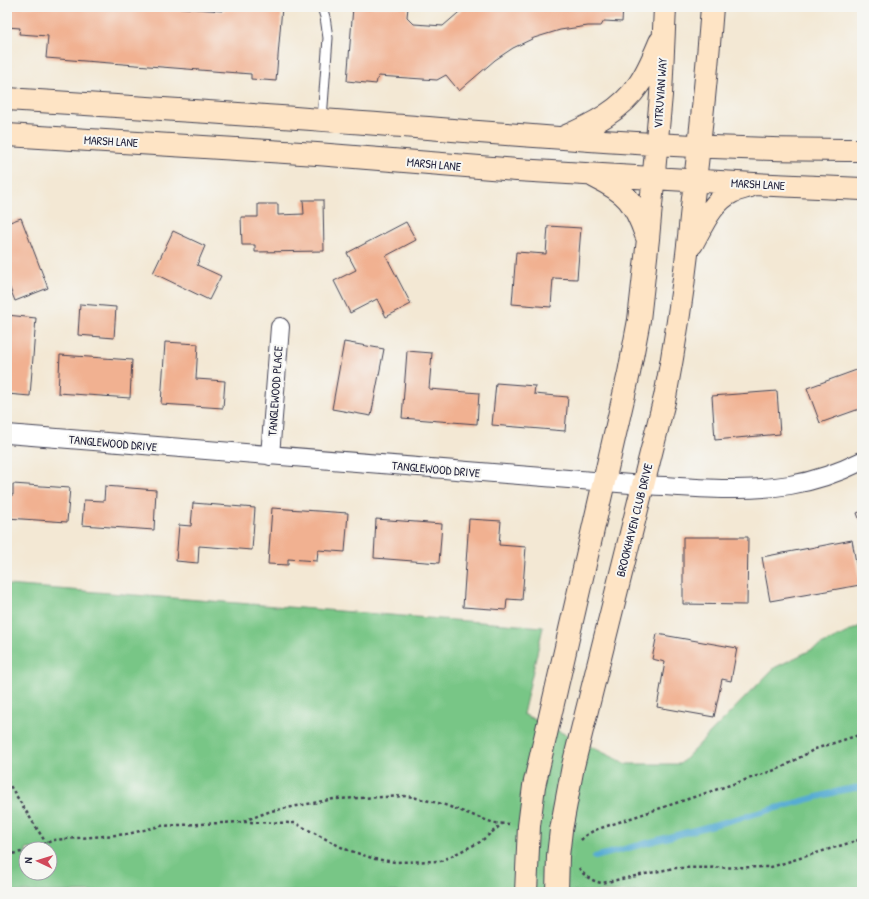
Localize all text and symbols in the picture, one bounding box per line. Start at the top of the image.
street label: VITRUVIAN WAY [649,57,671,129]
street label: MARSH LANE [83,131,139,151]
street label: MARSH LANE [406,153,462,175]
street label: MARSH LANE [730,174,786,194]
street label: TANGLEWOOD PLACE [263,345,287,437]
street label: TANGLEWOOD DRIVE [68,431,159,455]
street label: TANGLEWOOD DRIVE [391,457,482,481]
street label: BROOKHAVEN CLUB DRIVE [612,461,656,578]
north arrow [18,841,58,881]
text: N [21,857,35,864]

